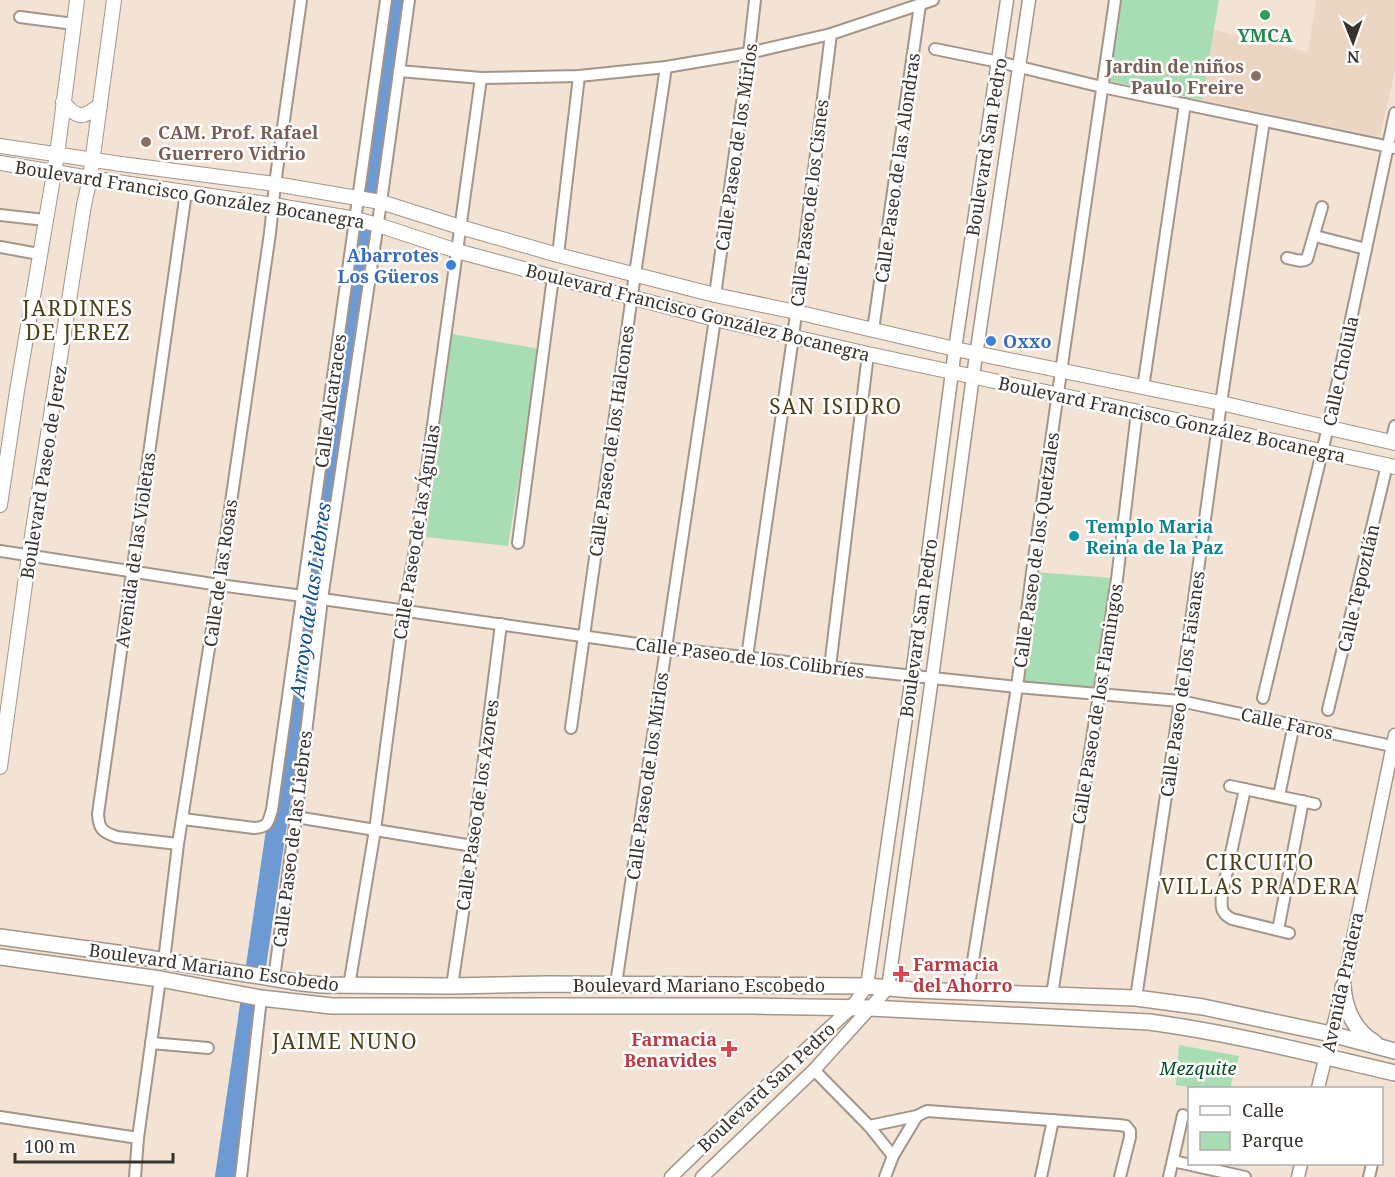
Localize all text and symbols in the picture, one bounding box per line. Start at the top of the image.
marker: YMCA [1258,8,1272,22]
north arrow [1323,12,1383,72]
place label: YMCA [1237,23,1293,47]
street label: Calle Paseo de los Mirlos [710,41,762,253]
text: N [1346,46,1360,68]
street label: Calle Paseo de las Alondras [869,51,925,285]
place label: Jardin de niños Paulo Freire [1104,54,1244,99]
street label: Boulevard San Pedro [960,56,1012,238]
marker: Jardin de niños Paulo Freire [1249,69,1263,83]
street label: Calle Paseo de los Cisnes [784,98,834,308]
place label: CAM. Prof. Rafael Guerrero Vidrio [158,120,319,165]
marker: CAM. Prof. Rafael Guerrero Vidrio [139,135,153,149]
street label: Boulevard Francisco González Bocanegra [13,154,367,234]
place label: Abarrotes Los Güeros [338,243,439,288]
marker: Abarrotes Los Güeros [444,258,458,272]
street label: Boulevard Francisco González Bocanegra [523,258,873,366]
district label: JARDINES DE JEREZ [21,294,134,346]
street label: Calle Cholula [1317,314,1363,428]
street label: Calle Paseo de los Halcones [583,324,639,558]
place label: Oxxo [1003,329,1051,353]
street label: Calle Alcatraces [309,332,351,470]
marker: Oxxo [984,334,998,348]
street label: Boulevard Paseo de Jerez [14,363,72,581]
street label: Boulevard Francisco González Bocanegra [996,370,1348,468]
district label: SAN ISIDRO [769,392,903,420]
street label: Calle Paseo de las Águilas [387,423,445,641]
street label: Calle Paseo de los Quetzales [1008,430,1064,670]
street label: Avenida de las Violetas [109,451,161,649]
street label: Calle de las Rosas [198,498,242,648]
water label: Arroyo de las Liebres [283,500,337,702]
place label: Templo Maria Reina de la Paz [1086,514,1223,559]
street label: Calle Tepoztlán [1332,521,1384,654]
marker: Templo Maria Reina de la Paz [1067,529,1081,543]
street label: Boulevard San Pedro [894,537,942,719]
street label: Calle Paseo de los Faisanes [1154,569,1210,799]
street label: Calle Paseo de los Flamingos [1066,582,1128,826]
street label: Calle Paseo de los Colibríes [634,631,866,683]
street label: Calle Paseo de los Mirlos [621,670,673,882]
street label: Calle Paseo de los Azores [450,698,504,912]
street label: Calle Faros [1239,702,1335,744]
street label: Calle Paseo de las Liebres [267,729,317,949]
district label: CIRCUITO VILLAS PRADERA [1161,848,1359,900]
street label: Avenida Pradera [1315,910,1369,1054]
street label: Boulevard Mariano Escobedo [87,938,341,996]
place label: Farmacia del Ahorro [913,952,1013,997]
marker: Farmacia del Ahorro [894,967,908,981]
street label: Boulevard Mariano Escobedo [573,973,825,997]
street label: Boulevard San Pedro [692,1017,840,1157]
district label: JAIME NUNO [271,1027,418,1055]
place label: Farmacia Benavides [624,1027,717,1072]
marker: Farmacia Benavides [722,1042,736,1056]
park label: Mezquite [1159,1056,1237,1080]
legend [1188,1087,1383,1165]
text: Calle [1242,1098,1284,1122]
scale bar [15,1126,172,1164]
text: Parque [1242,1128,1304,1152]
text: 100 m [24,1134,76,1158]

